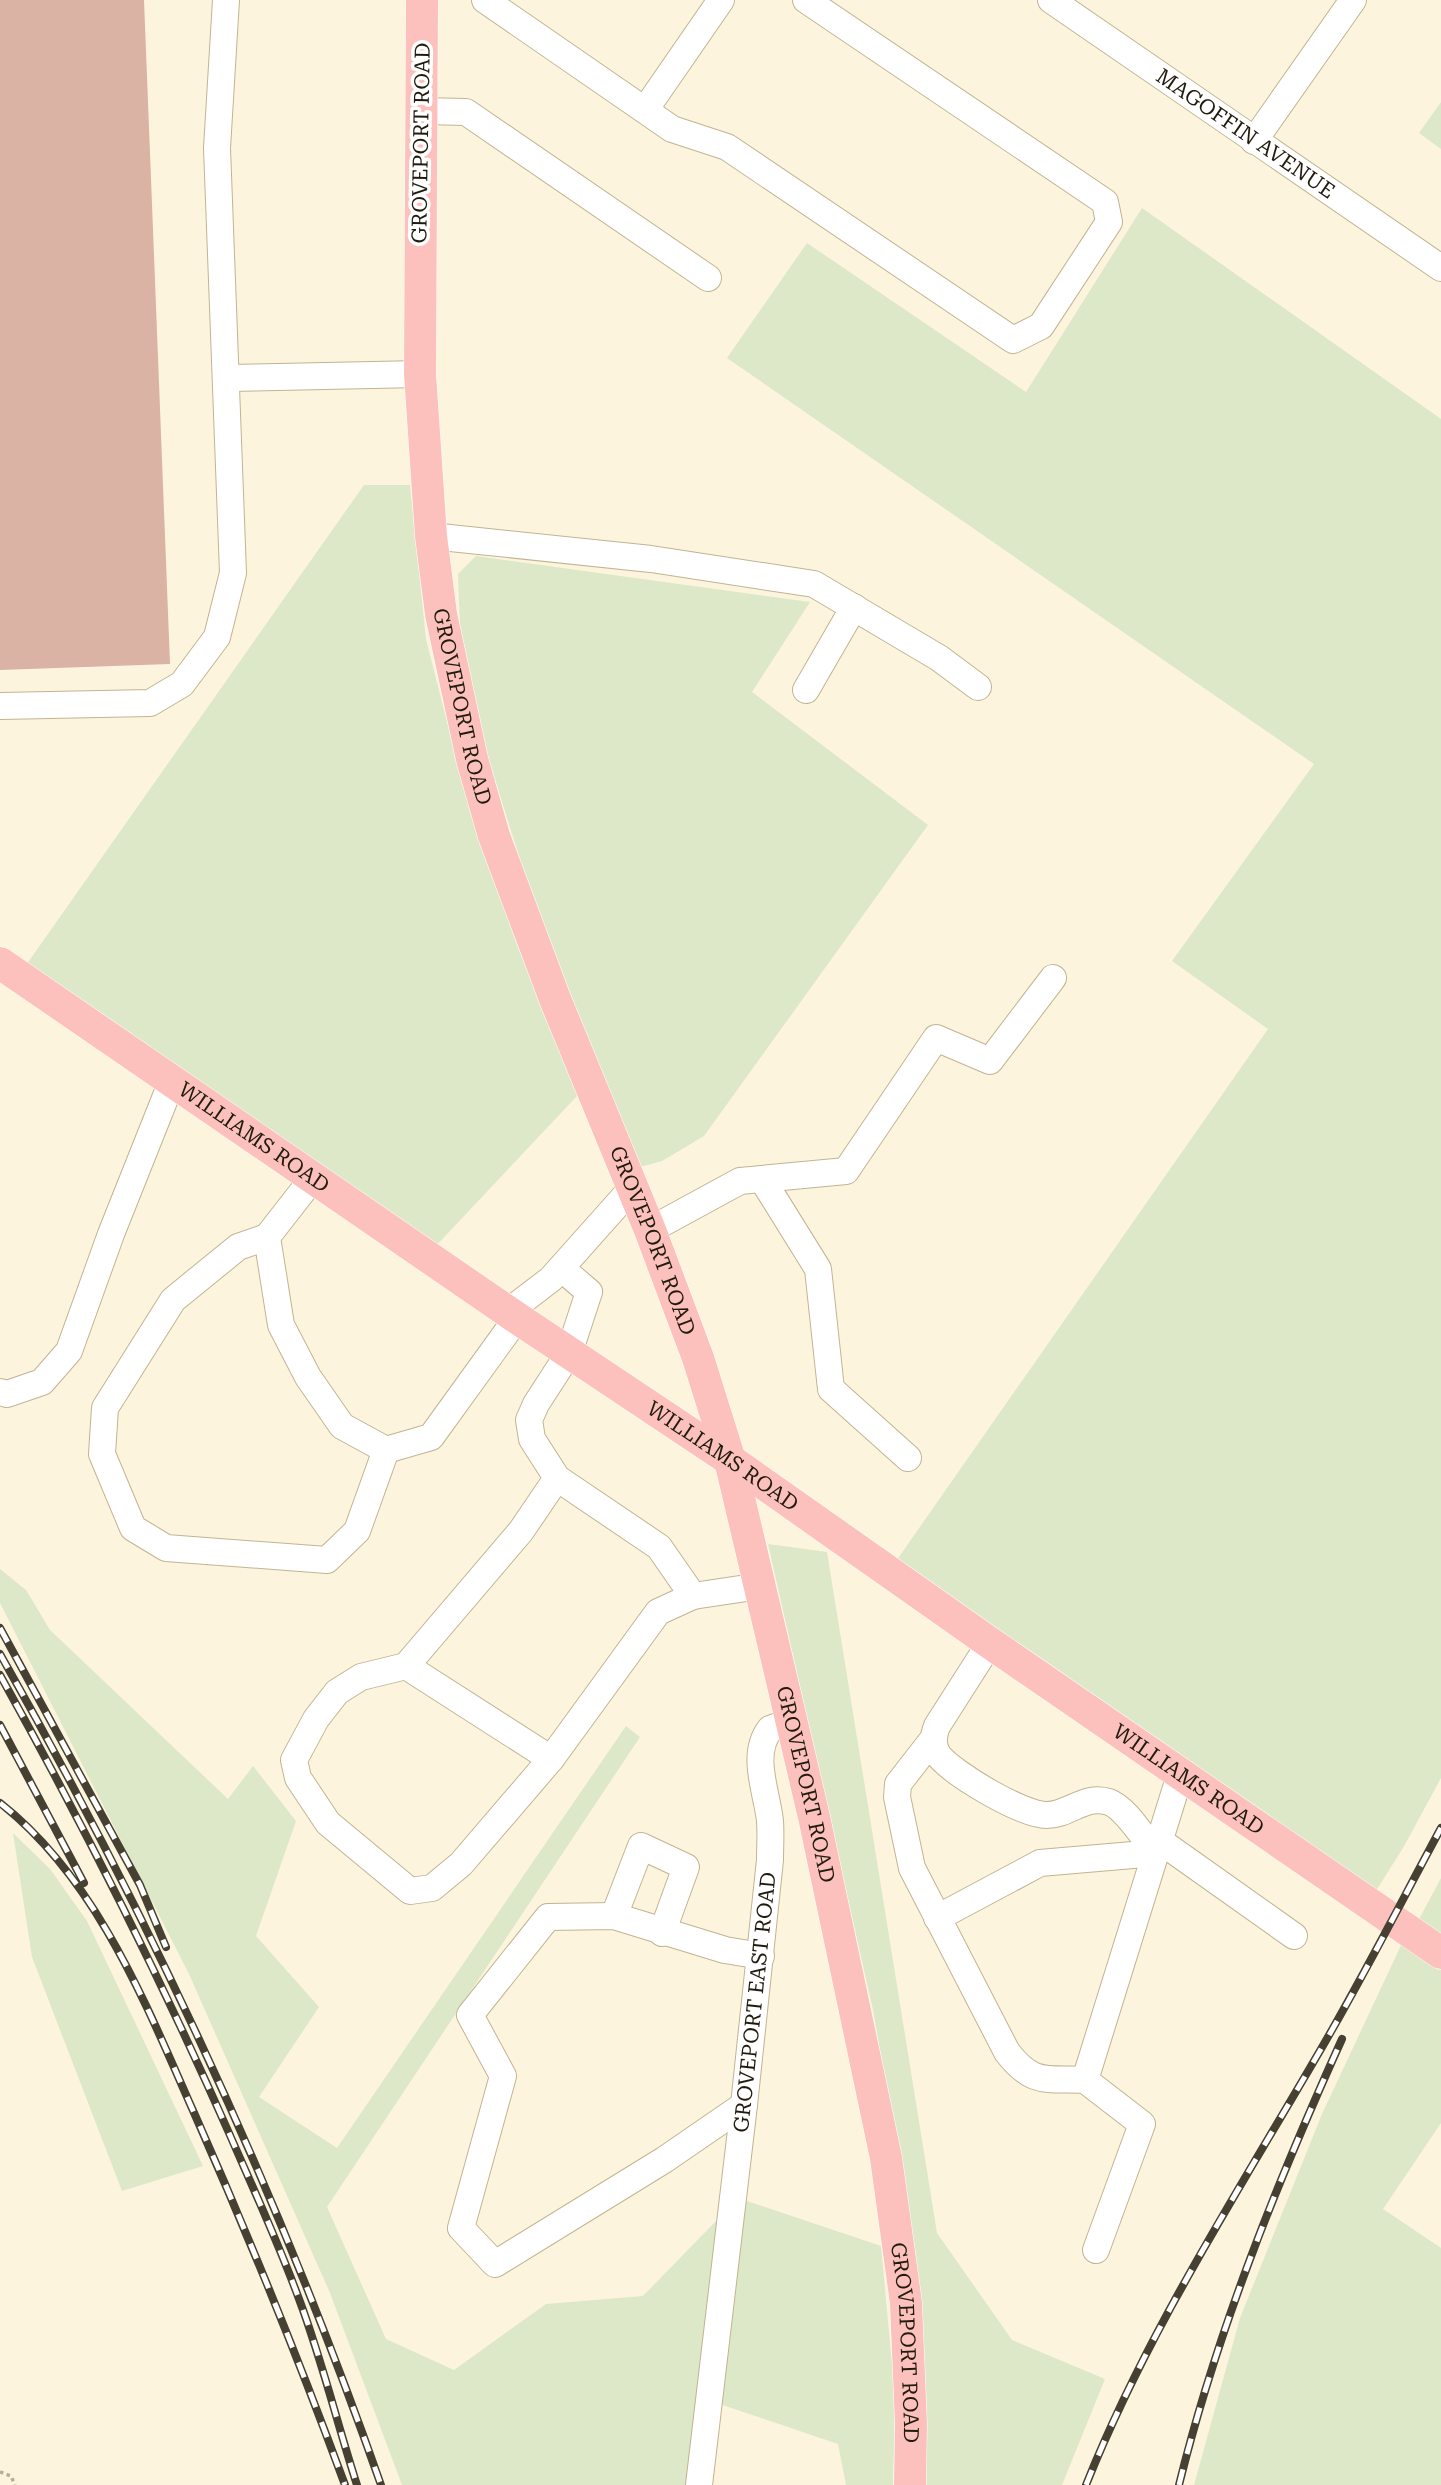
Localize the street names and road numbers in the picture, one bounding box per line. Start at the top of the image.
street label: GROVEPORT ROAD [407,42,435,244]
street label: MAGOFFIN AVENUE [1152,64,1339,203]
street label: GROVEPORT ROAD [428,606,497,808]
street label: WILLIAMS ROAD [174,1077,334,1198]
street label: GROVEPORT ROAD [605,1142,700,1338]
street label: WILLIAMS ROAD [643,1396,803,1516]
street label: GROVEPORT ROAD [772,1684,840,1885]
street label: WILLIAMS ROAD [1108,1719,1269,1840]
street label: GROVEPORT EAST ROAD [729,1871,781,2134]
street label: GROVEPORT ROAD [886,2241,923,2443]

